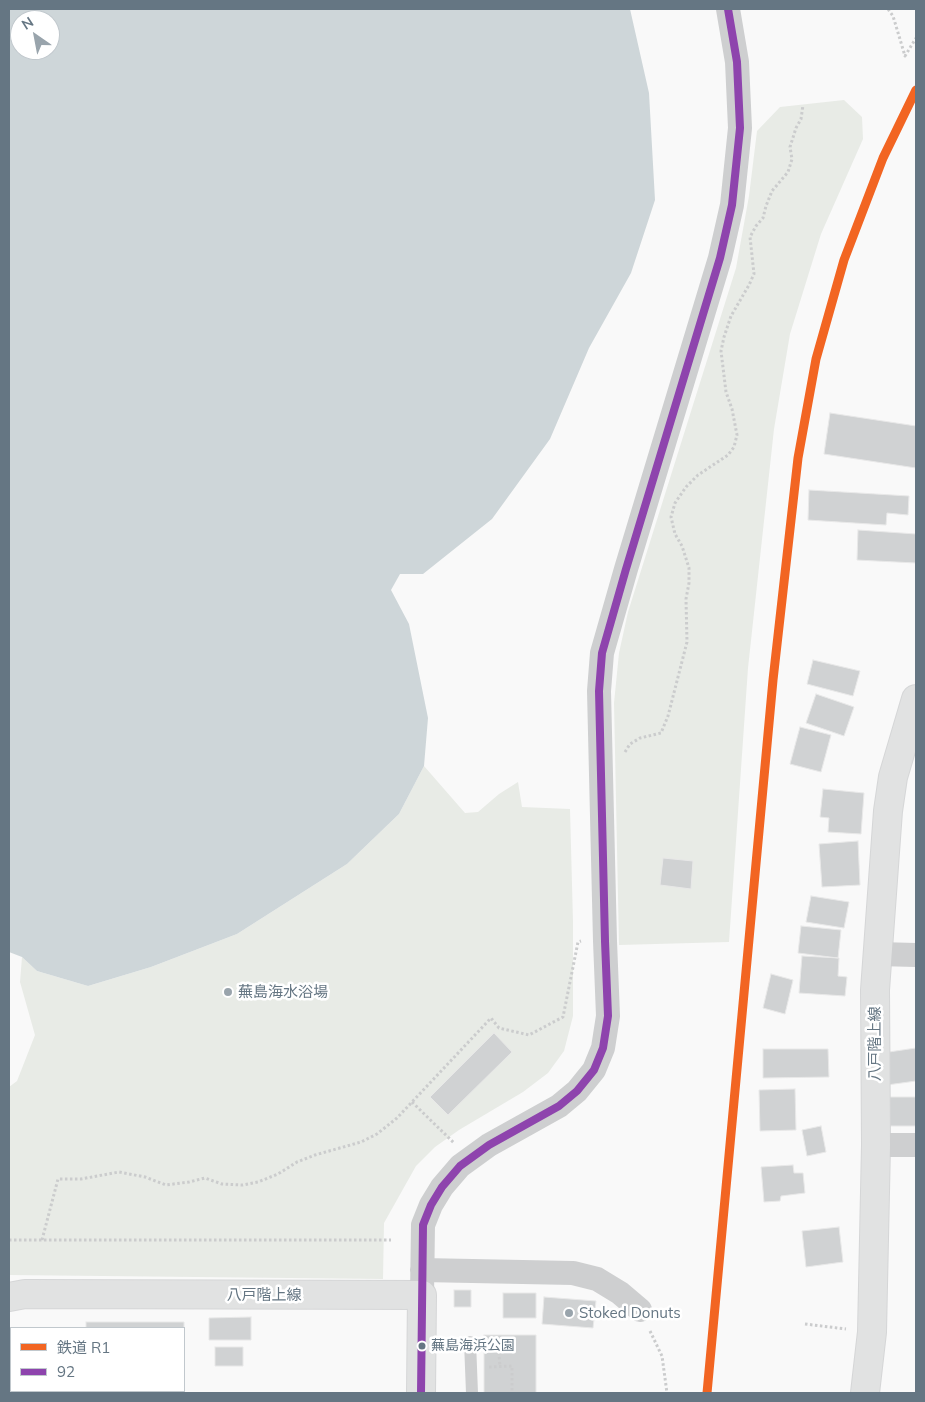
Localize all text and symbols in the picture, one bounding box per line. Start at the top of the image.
north arrow [10,10,60,60]
text: N [18,13,37,34]
place label: 蕪島海水浴場 [238,983,328,1001]
marker: 蕪島海水浴場 [222,986,234,998]
street label: 八戸階上線 [866,1007,884,1081]
street label: 八戸階上線 [227,1286,301,1304]
place label: Stoked Donuts [579,1304,681,1322]
marker: Stoked Donuts [563,1307,575,1319]
legend [10,1327,185,1392]
text: 鉄道 R1 [57,1338,110,1357]
place label: 蕪島海浜公園 [431,1338,515,1354]
marker: 蕪島海浜公園 [417,1341,427,1351]
text: 92 [57,1362,75,1381]

